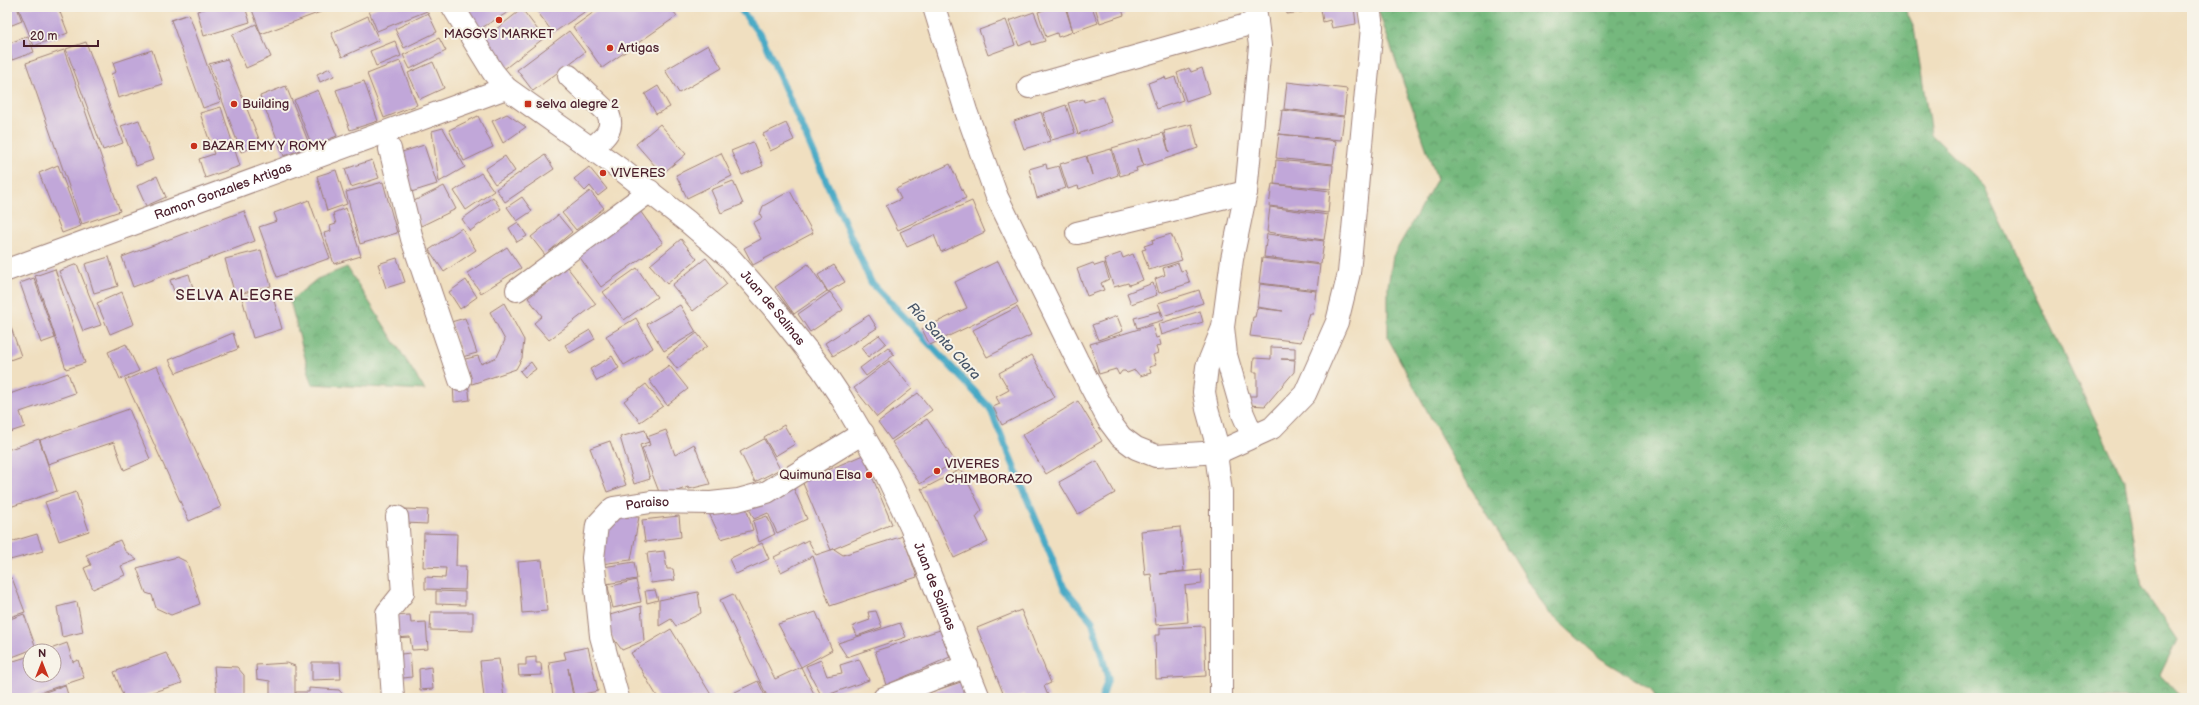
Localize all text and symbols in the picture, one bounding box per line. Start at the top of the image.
marker: MAGGYS MARKET [494,15,504,25]
scale bar [24,22,98,48]
place label: MAGGYS MARKET [444,26,554,42]
text: 20 m [30,29,57,44]
place label: Artigas [618,40,660,56]
marker: Artigas [605,43,615,53]
place label: Building [242,96,289,112]
place label: selva alegre 2 [536,96,619,112]
marker: Building [229,99,239,109]
marker: selva alegre 2 [523,99,533,109]
place label: BAZAR EMY Y ROMY [202,138,327,154]
marker: BAZAR EMY Y ROMY [189,141,199,151]
street label: Ramon Gonzales Artigas [152,159,295,224]
place label: VIVERES [611,165,665,181]
marker: VIVERES [598,168,608,178]
street label: Juan de Salinas [737,267,809,349]
district label: SELVA ALEGRE [176,286,294,305]
water label: Río Santa Clara [904,299,984,383]
place label: VIVERES CHIMBORAZO [945,456,1032,487]
marker: VIVERES CHIMBORAZO [932,466,942,476]
place label: Quimuna Elsa [779,467,861,483]
marker: Quimuna Elsa [864,470,874,480]
street label: Paraiso [624,494,669,514]
street label: Juan de Salinas [910,540,959,633]
north arrow [22,643,62,683]
text: N [38,647,46,660]

